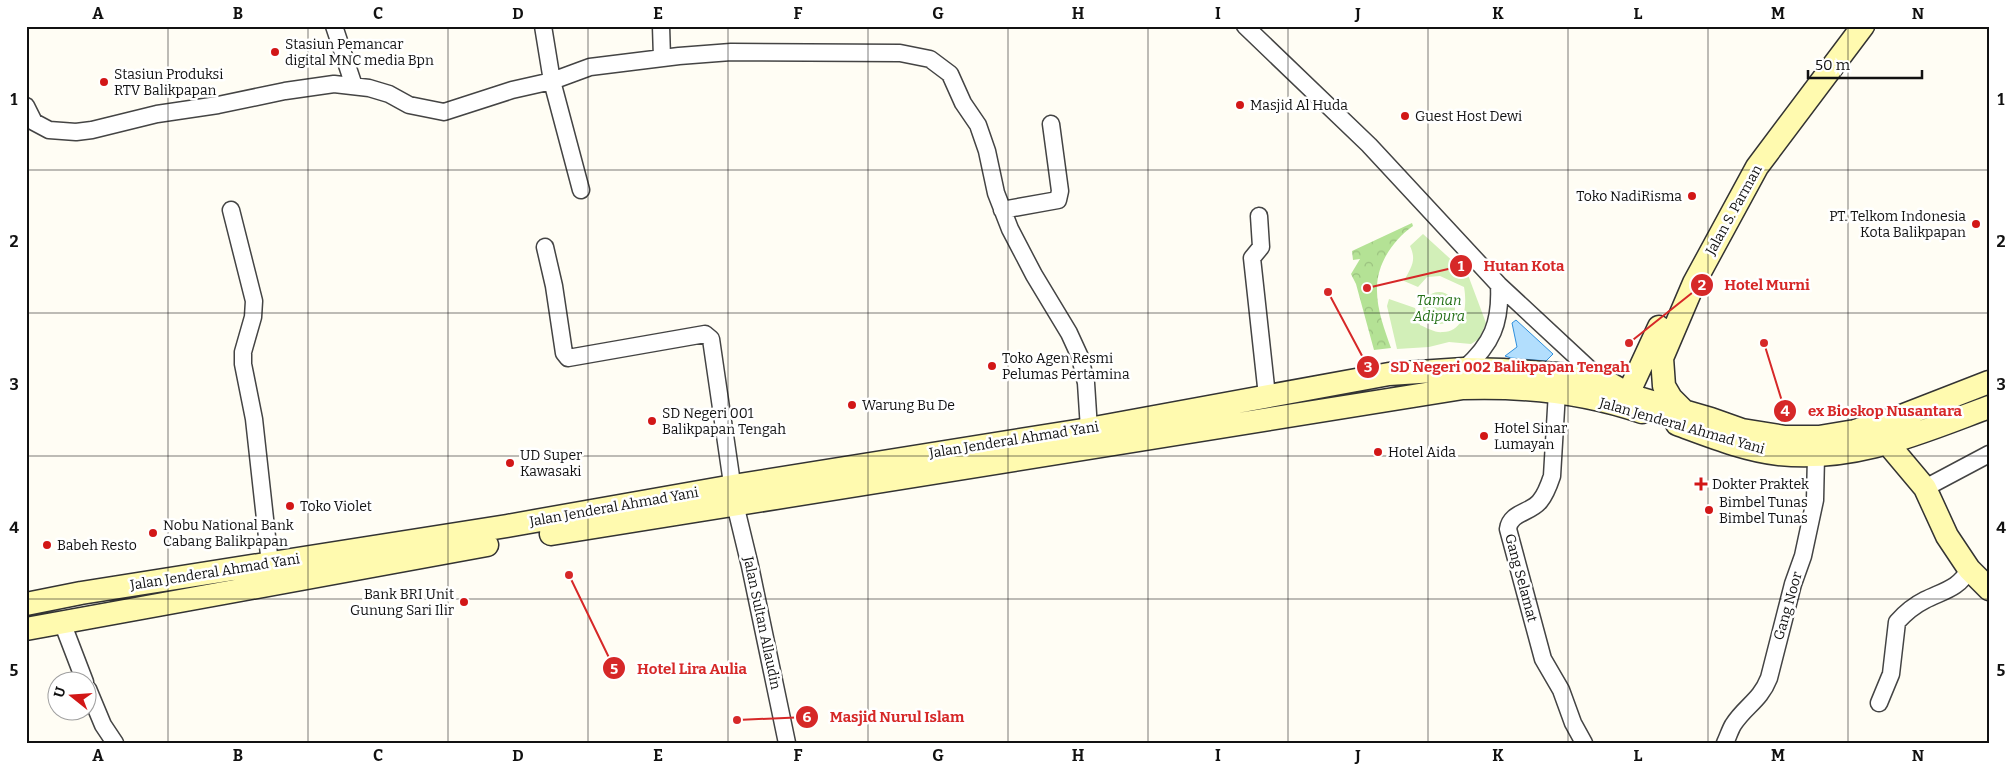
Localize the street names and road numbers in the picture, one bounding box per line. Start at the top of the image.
street label: Jalan S. Parman [1702,162,1766,259]
street label: Jalan Jenderal Ahmad Yani [1596,394,1767,458]
street label: Jalan Jenderal Ahmad Yani [927,418,1100,462]
street label: Jalan Jenderal Ahmad Yani [527,484,700,530]
street label: Gang Selamat [1501,532,1541,624]
street label: Jalan Jenderal Ahmad Yani [128,550,301,594]
street label: Jalan Sultan Allaudin [739,554,784,691]
street label: Gang Noor [1770,570,1806,642]

